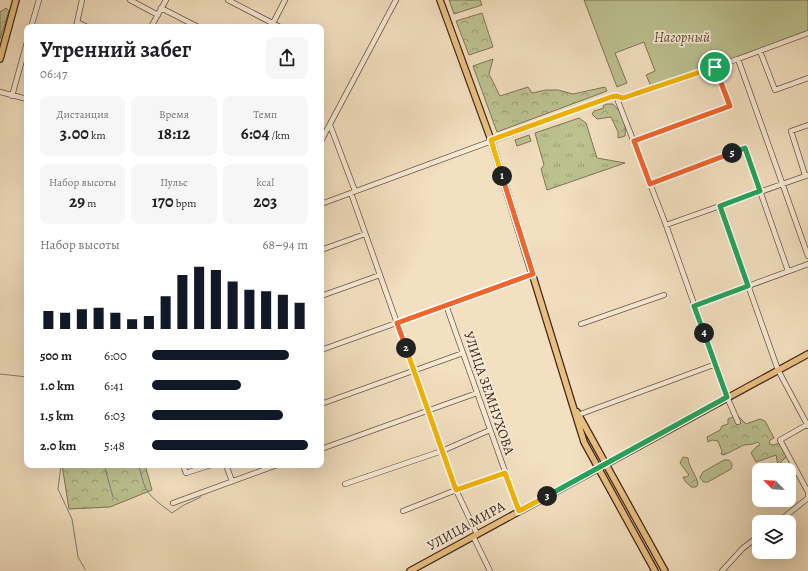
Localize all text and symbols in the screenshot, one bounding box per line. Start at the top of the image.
park label: Нагорный [654,28,710,47]
text: Утренний забег [40,35,191,65]
button: share [266,37,308,79]
pin [698,50,732,84]
icon: arrive [704,56,726,78]
text: 06:47 [40,65,67,82]
text: Дистанция [56,107,109,122]
text: Время [159,107,189,122]
text: Темп [253,107,277,122]
text: 3.00 [60,122,89,145]
text: 18:12 [158,122,190,145]
text: 6:04 [241,122,269,145]
text: km [89,128,106,143]
text: /km [269,128,290,143]
pin: 5 [722,143,742,163]
text: 5 [730,145,734,160]
pin: 1 [492,166,512,186]
text: 1 [500,168,504,183]
text: Набор высоты [49,175,116,190]
text: Пульс [160,175,188,190]
text: kcal [257,175,274,190]
text: 29 [69,190,85,213]
text: 170 [152,190,174,213]
text: 203 [253,190,277,213]
text: m [85,196,96,211]
text: bpm [174,196,196,211]
text: Набор высоты [40,236,120,253]
text: 68–94 m [263,236,308,253]
pin: 4 [694,323,714,343]
text: 4 [701,325,707,340]
street label: УЛИЦА ЗЕМНУХОВА [459,329,519,458]
pin: 2 [396,338,416,358]
text: 2 [403,340,409,355]
text: 500 m [40,347,72,364]
text: 6:00 [104,347,127,364]
text: 1.0 km [40,377,75,394]
text: 6:41 [104,377,123,394]
text: 1.5 km [40,407,74,424]
text: 6:03 [104,407,125,424]
text: 2.0 km [40,437,76,454]
text: 5:48 [104,437,125,454]
north arrow [752,463,796,507]
map controls [752,463,796,559]
pin: 3 [537,486,557,506]
text: 3 [545,488,549,503]
street label: УЛИЦА МИРА [424,496,509,555]
button: layers [752,515,796,559]

